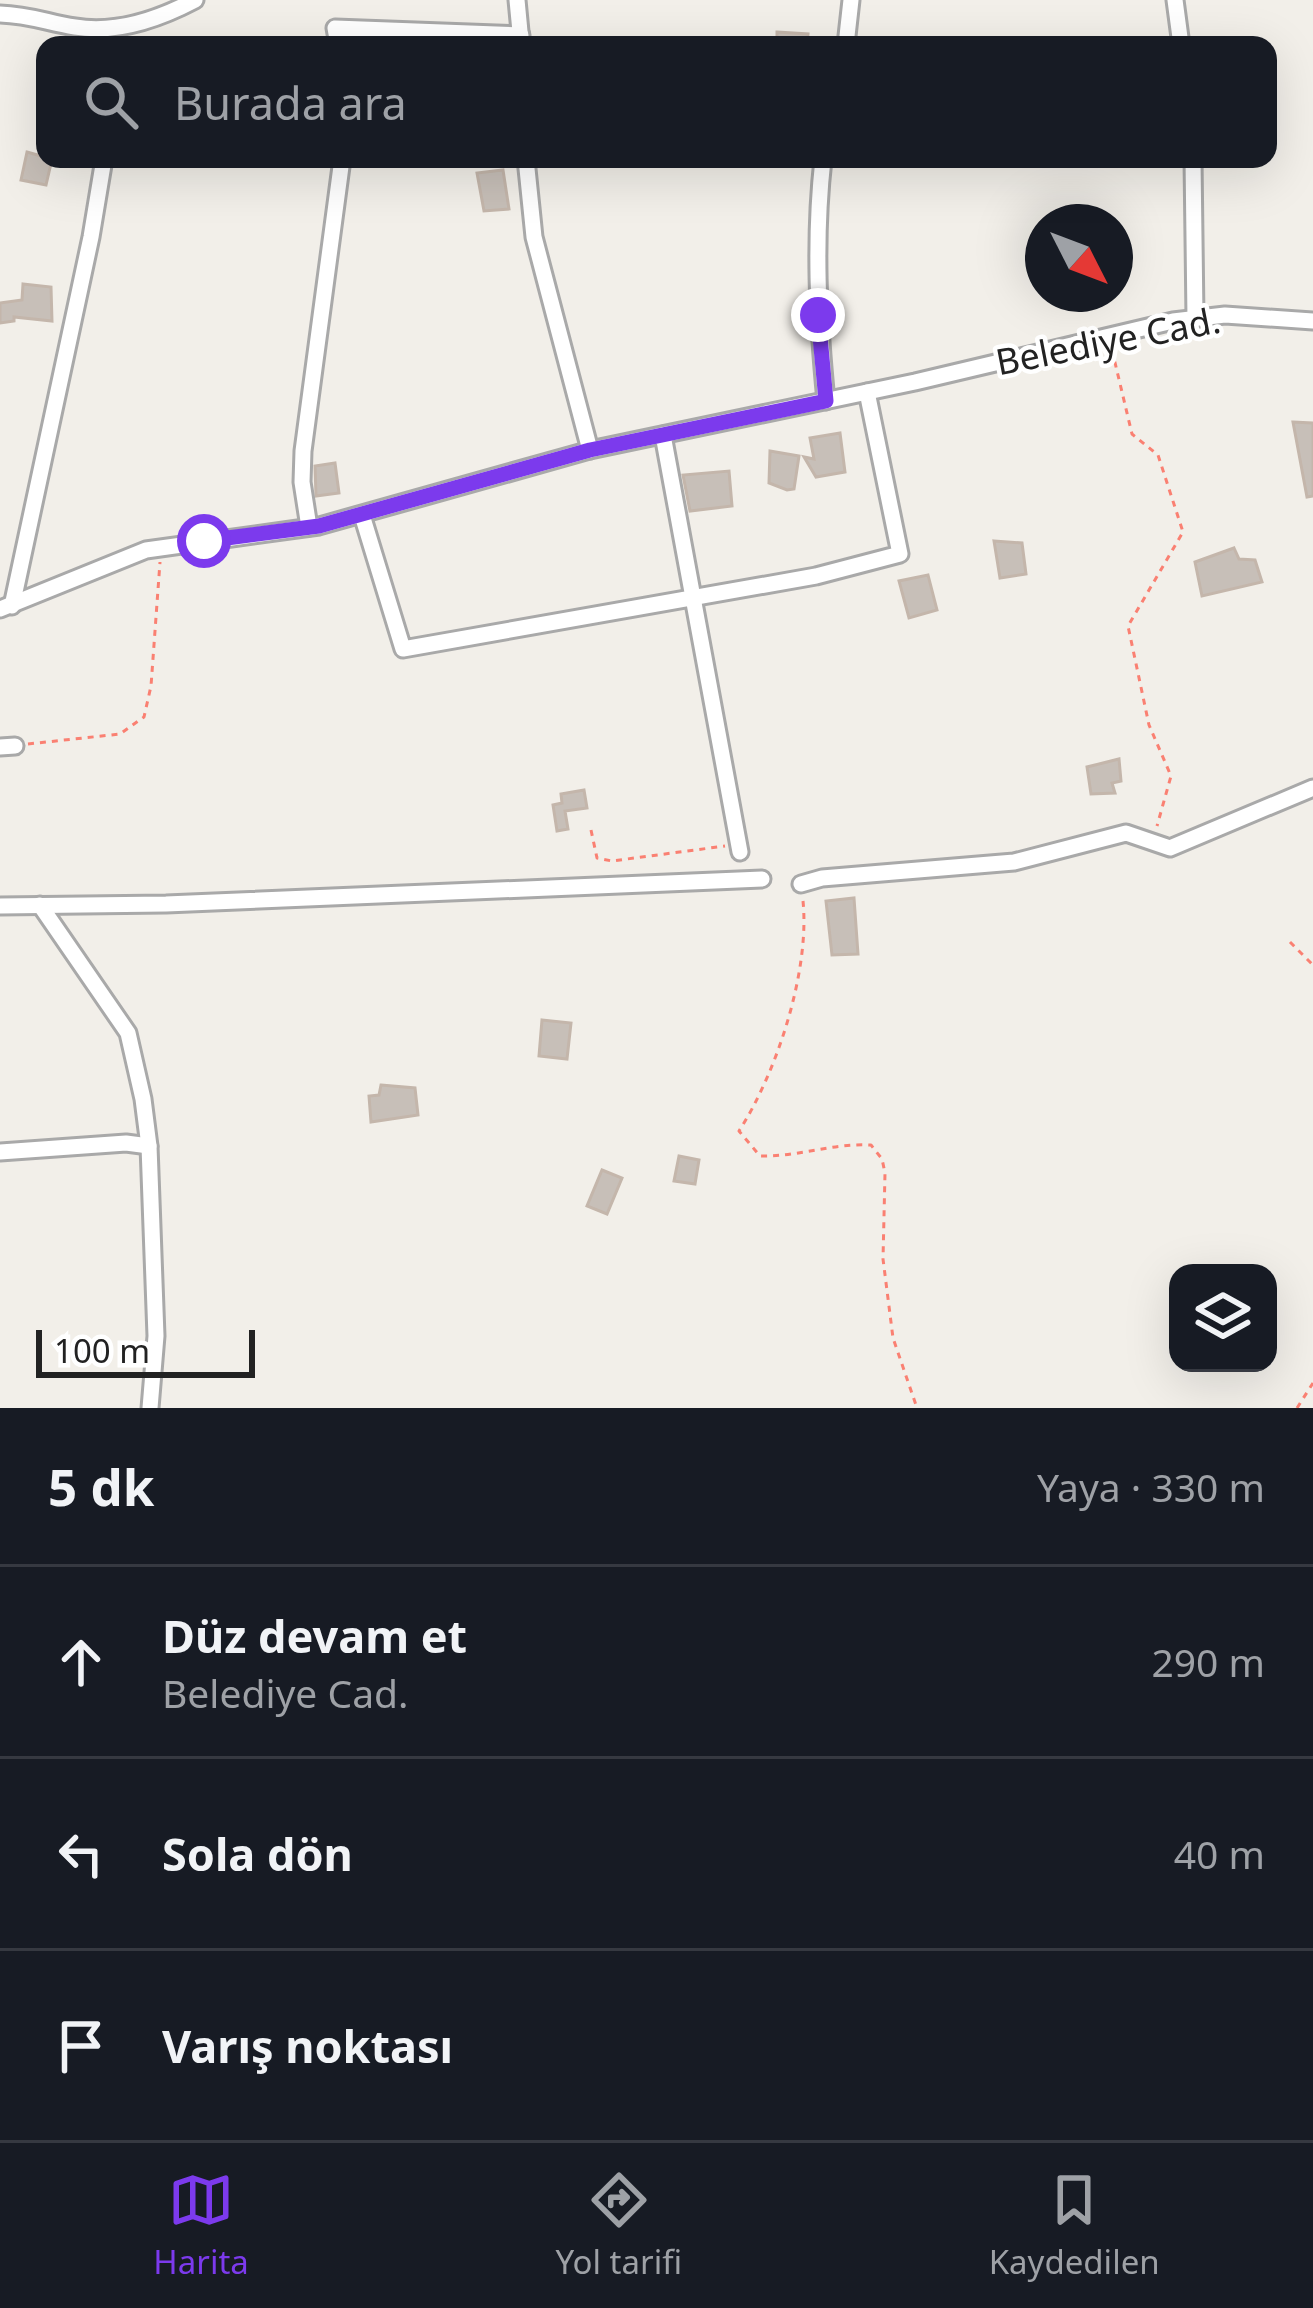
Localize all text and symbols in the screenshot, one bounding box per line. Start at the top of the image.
search box [36,36,1277,168]
icon: search [78,69,144,135]
text: Burada ara [174,72,407,133]
north arrow [1025,204,1133,312]
route end [791,288,845,342]
street label: Belediye Cad. [992,295,1224,386]
route start [177,514,231,568]
map controls [1169,1264,1277,1372]
button: layers [1169,1264,1277,1372]
scale bar [36,1324,255,1377]
text: 100 m [54,1328,150,1373]
text: 5 dk [48,1451,154,1521]
text: Yaya · 330 m [1037,1460,1265,1513]
text: Düz devam et [162,1605,467,1666]
icon: ahead [48,1629,114,1695]
text: 290 m [1151,1635,1265,1688]
text: Belediye Cad. [162,1666,408,1719]
icon: left [48,1821,114,1887]
text: Sola dön [162,1823,353,1884]
text: 40 m [1174,1827,1265,1880]
icon: arrive [48,2013,114,2079]
text: Varış noktası [162,2015,453,2076]
tab: Harita [153,2167,249,2284]
tab: Yol tarifi [555,2167,682,2284]
tab: Kaydedilen [989,2167,1160,2284]

